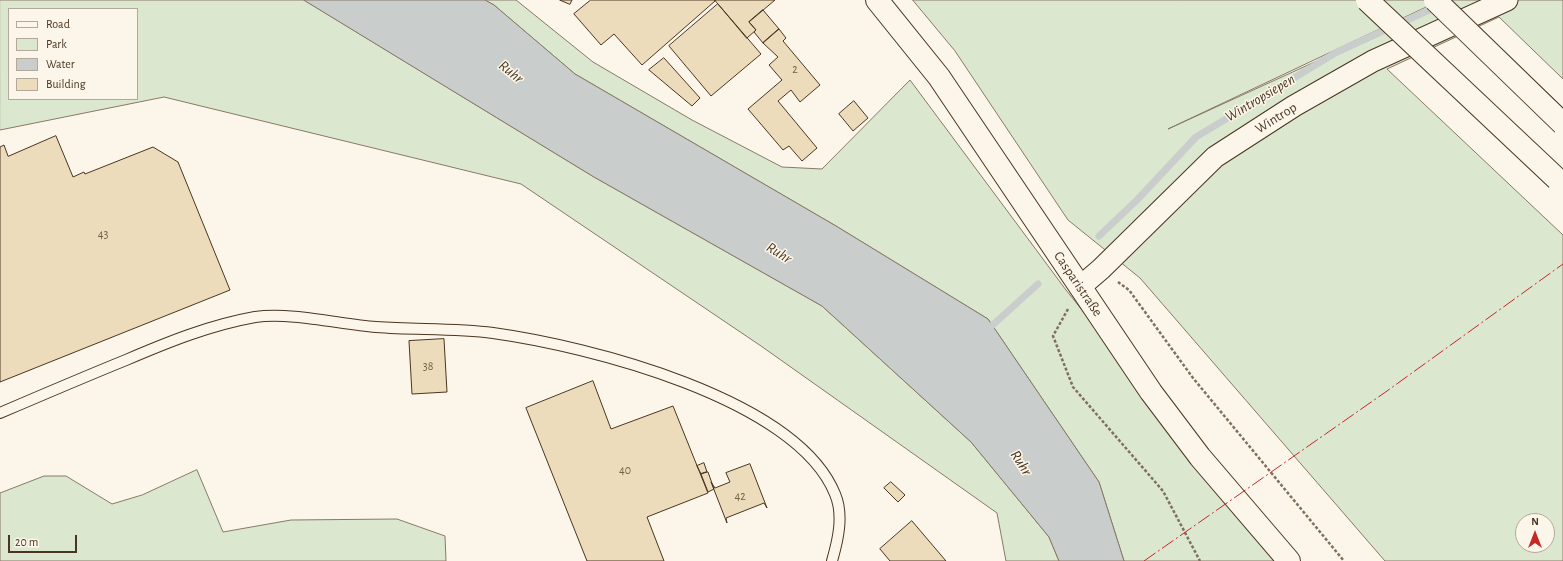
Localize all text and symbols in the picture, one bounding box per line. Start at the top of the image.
legend [8,8,138,100]
text: Road [46,18,70,30]
text: Park [46,38,67,50]
water label: Ruhr [495,57,527,87]
text: Water [46,58,75,70]
house number: 2 [792,62,798,76]
water label: Wintropsiepen [1222,70,1298,126]
text: Building [46,78,86,90]
street label: Wintrop [1252,99,1300,137]
house number: 43 [98,227,108,241]
water label: Ruhr [763,238,795,268]
street label: Casparistraße [1050,248,1106,320]
house number: 38 [423,359,433,373]
water label: Ruhr [1006,447,1036,479]
house number: 40 [619,463,631,477]
house number: 42 [734,489,746,503]
north arrow [1515,513,1555,553]
text: N [1531,516,1539,527]
scale bar [10,527,79,553]
text: 20 m [15,536,38,548]

